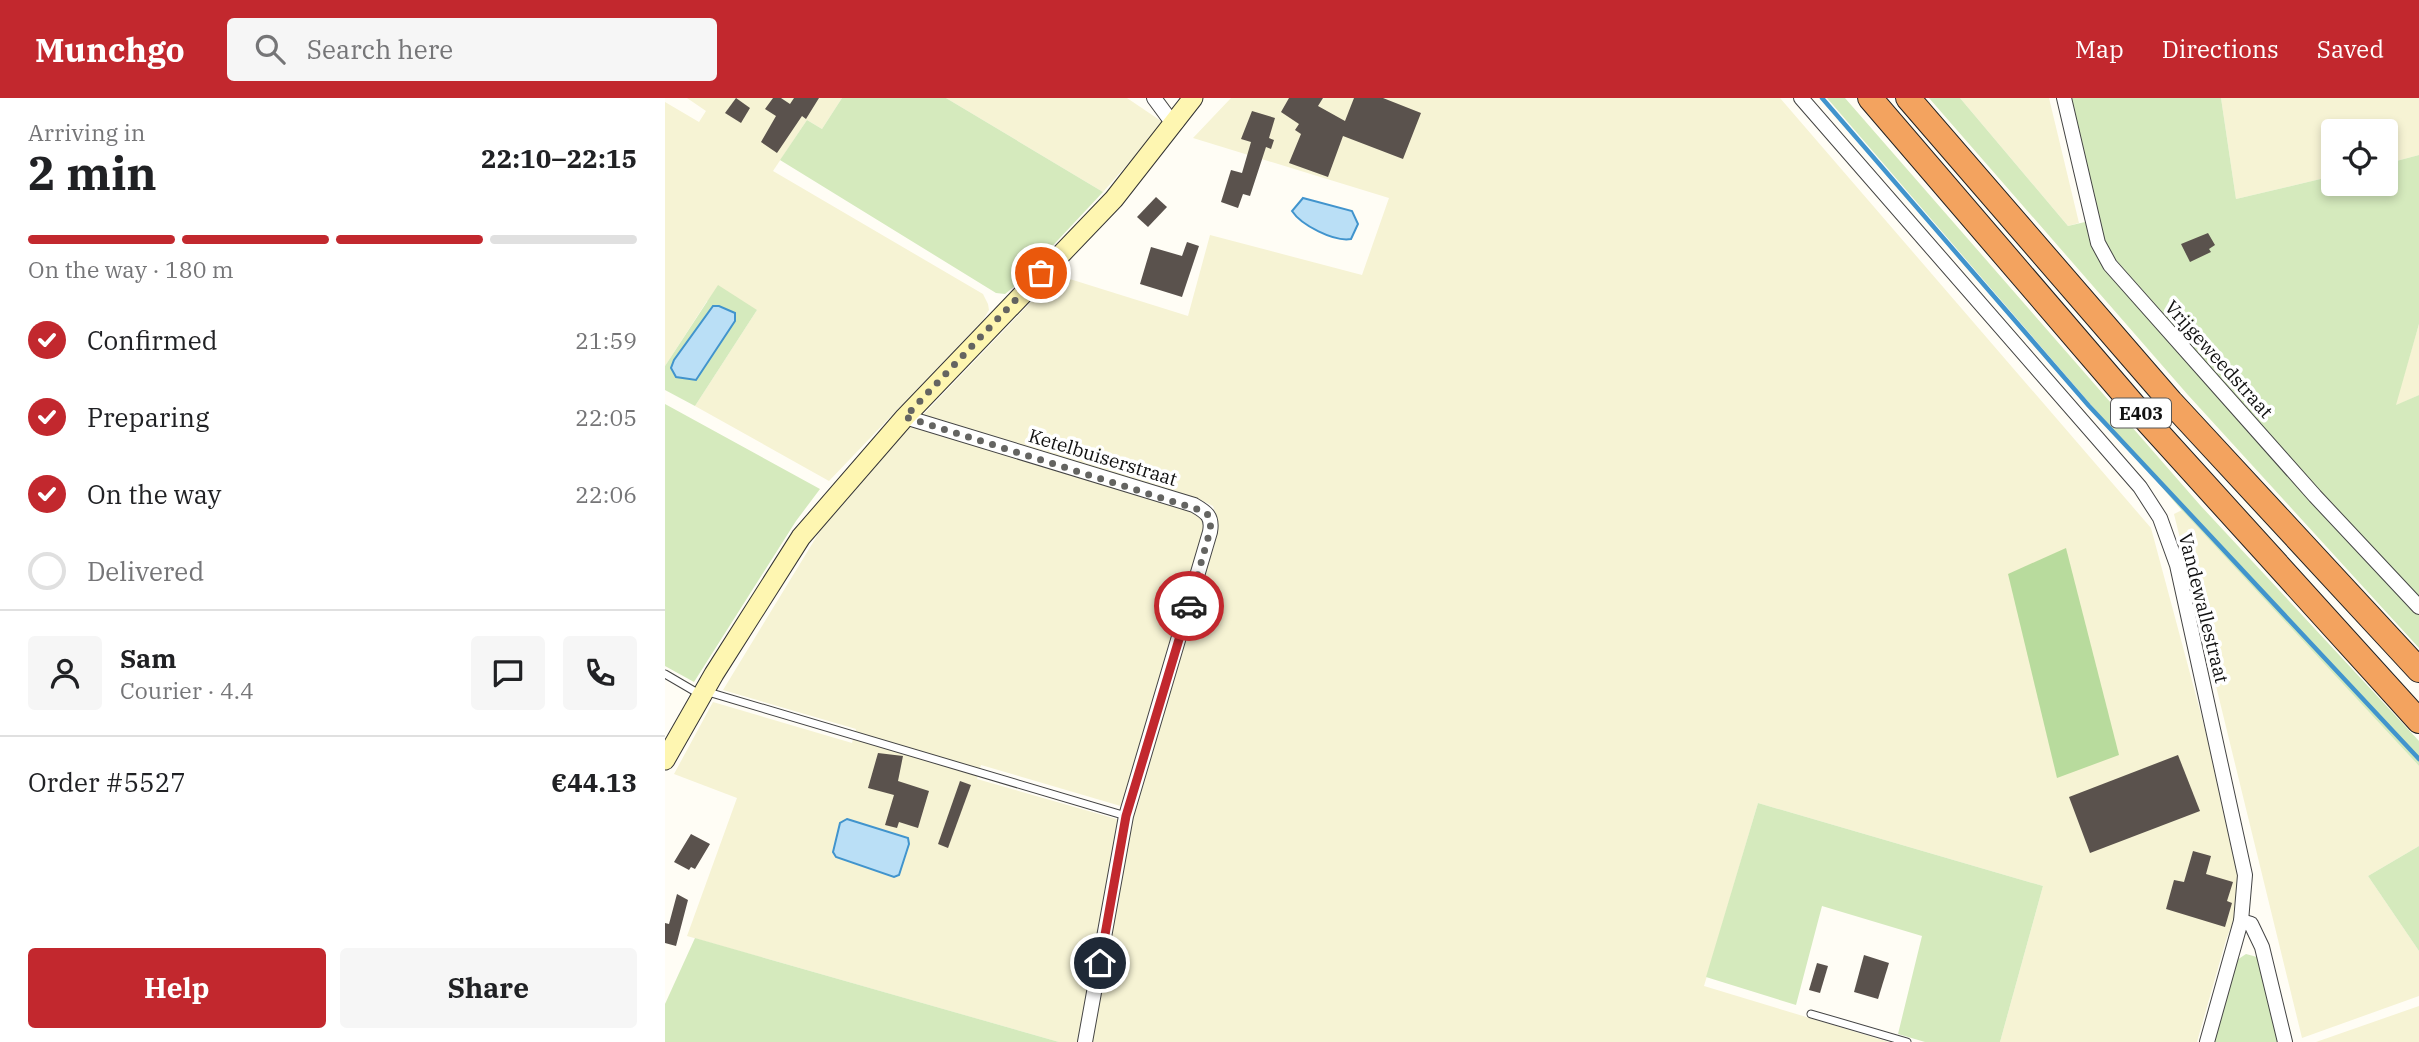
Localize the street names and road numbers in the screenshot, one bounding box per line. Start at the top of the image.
street label: Vrijgeweedstraat [2160,295,2278,423]
road number: E403 [2111,398,2171,428]
street label: Ketelbuiserstraat [1026,423,1181,491]
street label: Vandewallestraat [2174,531,2234,686]

